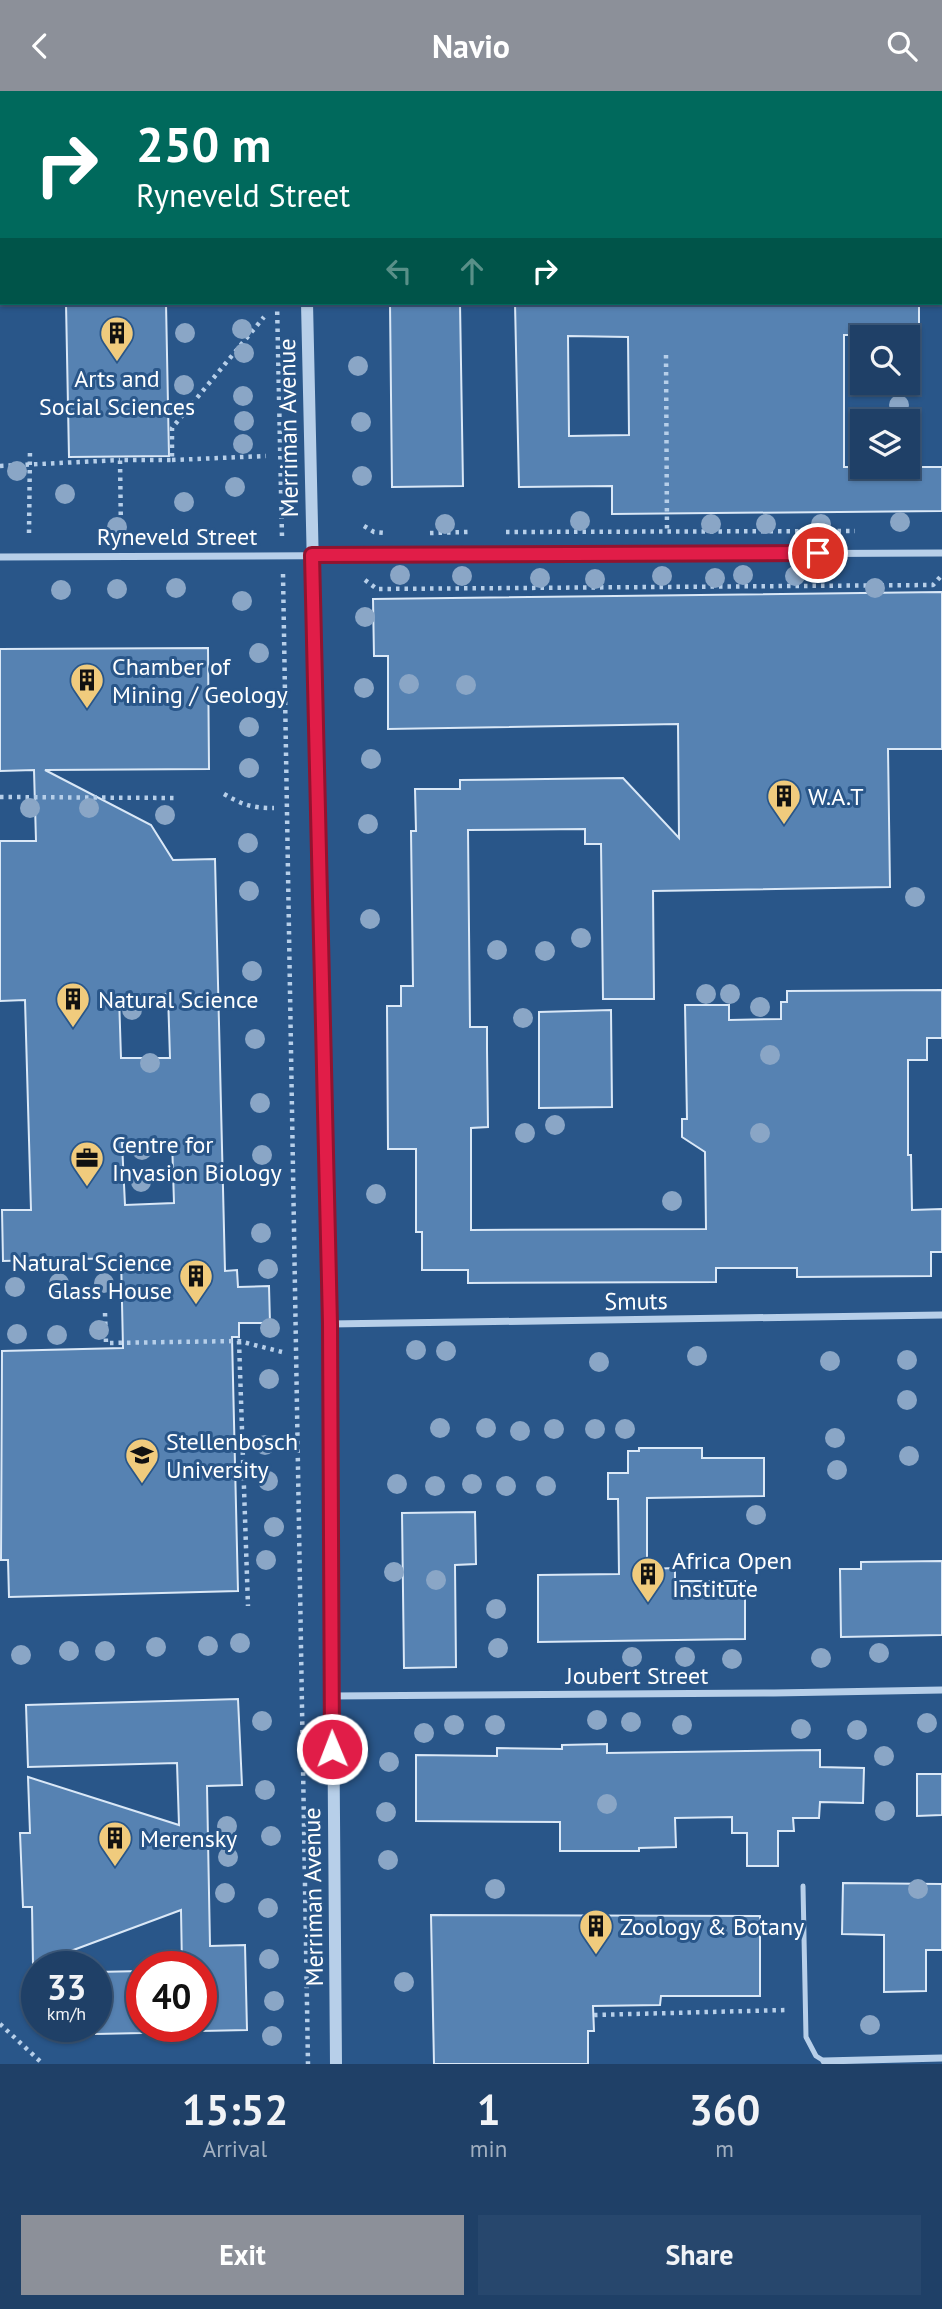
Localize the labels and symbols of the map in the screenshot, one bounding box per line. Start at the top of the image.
building icon: Arts and Social Sciences [98,314,136,363]
street label: Merriman Avenue [271,338,305,518]
place label: Arts and Social Sciences [39,363,195,422]
street label: Ryneveld Street [97,521,257,552]
pin [788,523,848,583]
place label: Chamber of Mining / Geology [112,651,288,710]
building icon: Chamber of Mining / Geology [68,661,106,710]
building icon: W.A.T [765,777,803,826]
place label: W.A.T [808,781,864,812]
building icon: Natural Science [54,980,92,1029]
place label: Natural Science [98,984,258,1015]
place label: Centre for Invasion Biology [112,1129,282,1188]
office icon: Centre for Invasion Biology [68,1139,106,1188]
place label: Natural Science Glass House [12,1247,172,1306]
building icon: Natural Science Glass House [177,1257,215,1306]
street label: Smuts [604,1285,668,1317]
place label: Stellenbosch University [166,1426,298,1485]
school or university icon: Stellenbosch University [123,1436,161,1485]
place label: Africa Open Institute [672,1545,792,1604]
building icon: Africa Open Institute [629,1555,667,1604]
street label: Joubert Street [565,1660,708,1691]
position arrow [295,1712,369,1786]
street label: Merriman Avenue [296,1807,330,1987]
building icon: Merensky [96,1819,134,1868]
place label: Merensky [140,1823,237,1854]
building icon: Zoology & Botany [577,1907,615,1956]
place label: Zoology & Botany [620,1911,804,1942]
speed limit sign: 40 [126,1951,217,2042]

